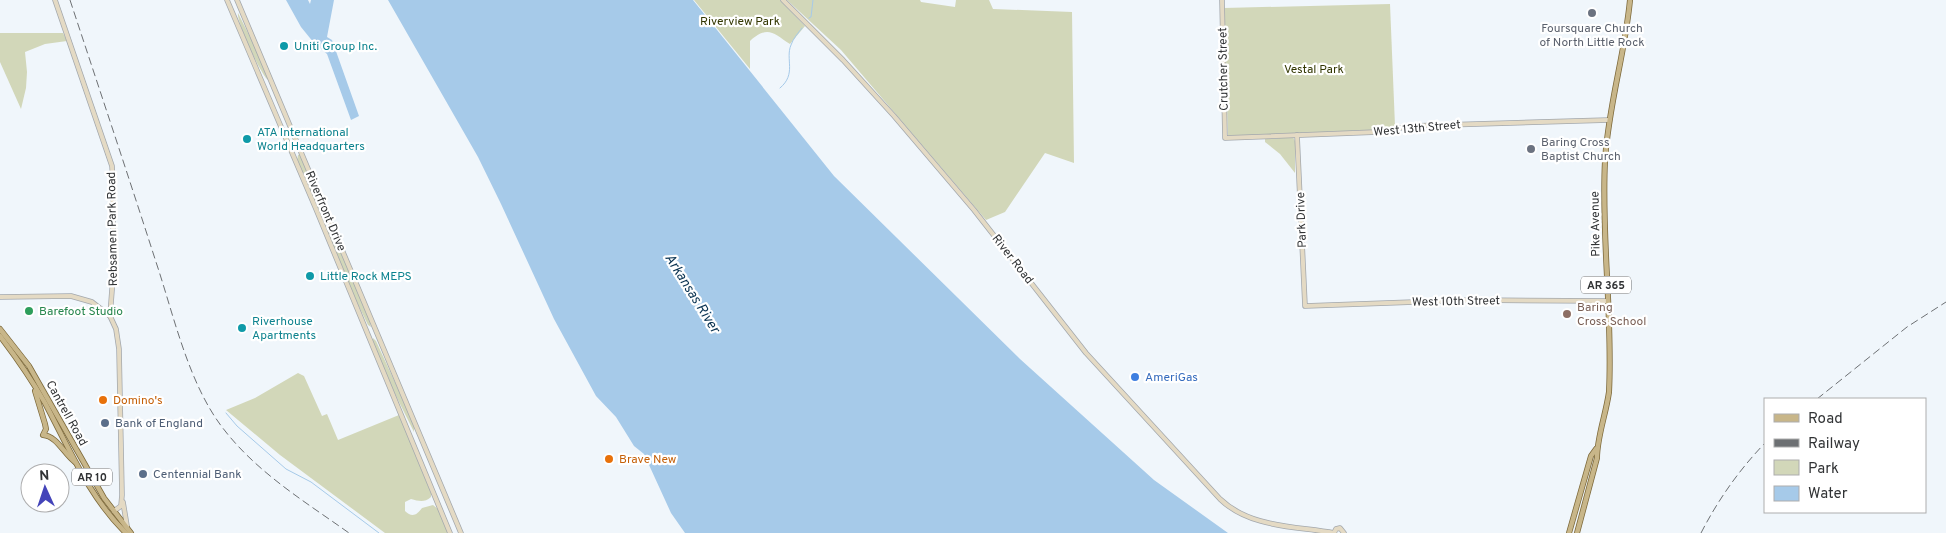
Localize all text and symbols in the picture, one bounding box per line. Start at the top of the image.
marker: Foursquare Church of North Little Rock [1586,7,1598,19]
park label: Riverview Park [700,14,780,30]
place label: Foursquare Church of North Little Rock [1539,21,1645,51]
street label: Crutcher Street [1215,27,1233,111]
place label: Uniti Group Inc. [294,39,378,55]
marker: Uniti Group Inc. [278,40,290,52]
park label: Vestal Park [1284,62,1344,78]
street label: West 13th Street [1373,117,1461,141]
place label: ATA International World Headquarters [257,125,365,155]
marker: ATA International World Headquarters [241,133,253,145]
place label: Baring Cross Baptist Church [1541,135,1621,165]
marker: Baring Cross Baptist Church [1525,143,1537,155]
street label: Riverfront Drive [301,169,349,254]
street label: Rebsamen Park Road [104,172,122,286]
street label: Pike Avenue [1587,191,1605,257]
street label: Park Drive [1293,192,1311,248]
street label: River Road [988,231,1037,288]
water label: Arkansas River [661,251,724,338]
place label: Little Rock MEPS [320,269,412,285]
marker: Little Rock MEPS [304,270,316,282]
road number: AR 365 [1581,276,1631,294]
street label: West 10th Street [1412,293,1500,311]
place label: Baring Cross School [1577,300,1646,330]
place label: Barefoot Studio [39,304,123,320]
marker: Barefoot Studio [23,305,35,317]
marker: Baring Cross School [1561,308,1573,320]
place label: Riverhouse Apartments [252,314,316,344]
marker: Riverhouse Apartments [236,322,248,334]
place label: AmeriGas [1145,370,1198,386]
marker: AmeriGas [1129,371,1141,383]
street label: Cantrell Road [42,378,91,449]
place label: Domino's [113,393,163,409]
marker: Domino's [97,394,109,406]
legend [1764,398,1926,513]
text: Road [1808,410,1843,429]
place label: Bank of England [115,416,203,432]
marker: Bank of England [99,417,111,429]
text: Railway [1808,435,1860,454]
place label: Brave New [619,452,677,468]
marker: Brave New [603,453,615,465]
text: Park [1808,460,1839,479]
north arrow [20,463,70,513]
place label: Centennial Bank [153,467,242,483]
text: N [39,468,50,485]
road number: AR 10 [72,468,112,486]
marker: Centennial Bank [137,468,149,480]
text: Water [1808,485,1848,504]

